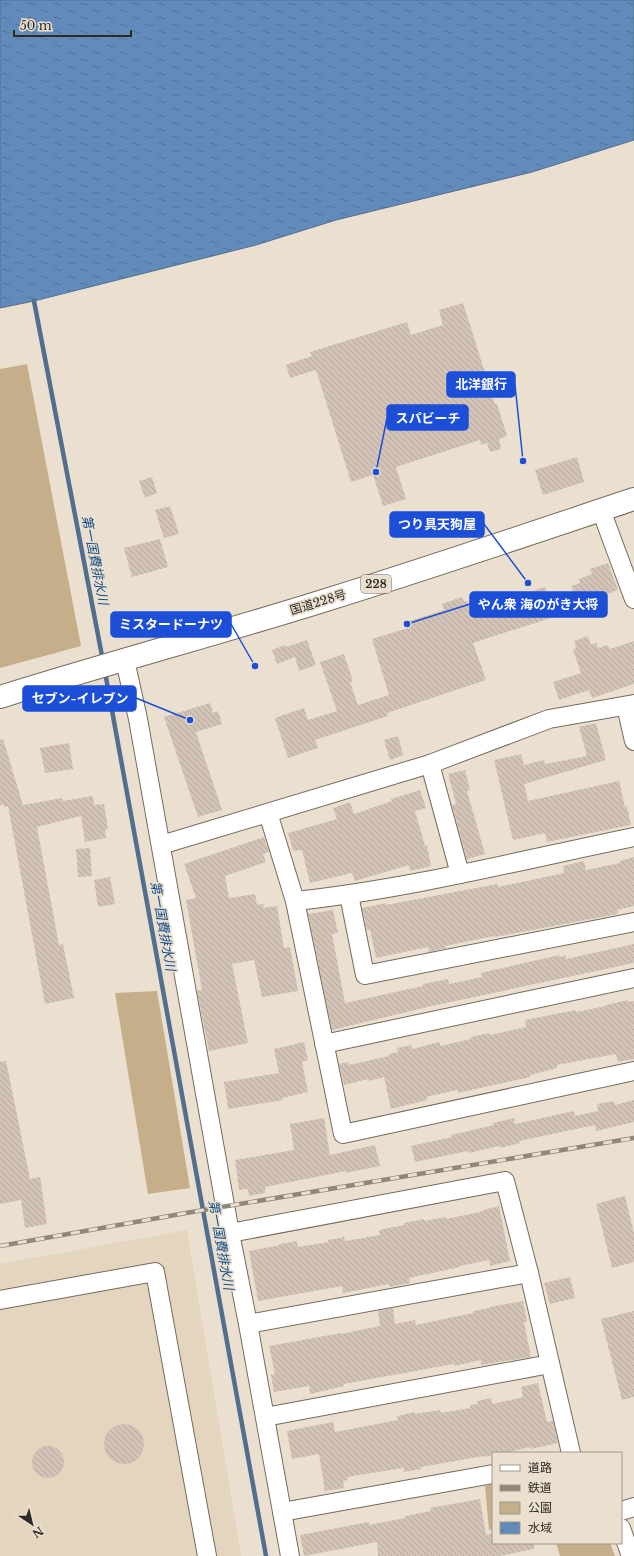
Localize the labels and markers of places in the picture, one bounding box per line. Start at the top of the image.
callout: 北洋銀行 [447,372,515,397]
callout: スパビーチ [387,405,468,430]
callout: つり具天狗屋 [390,512,484,537]
callout: やん衆 海のがき大将 [470,592,607,617]
callout: ミスタードーナツ [111,612,231,637]
callout: セブン-イレブン [23,686,136,711]

